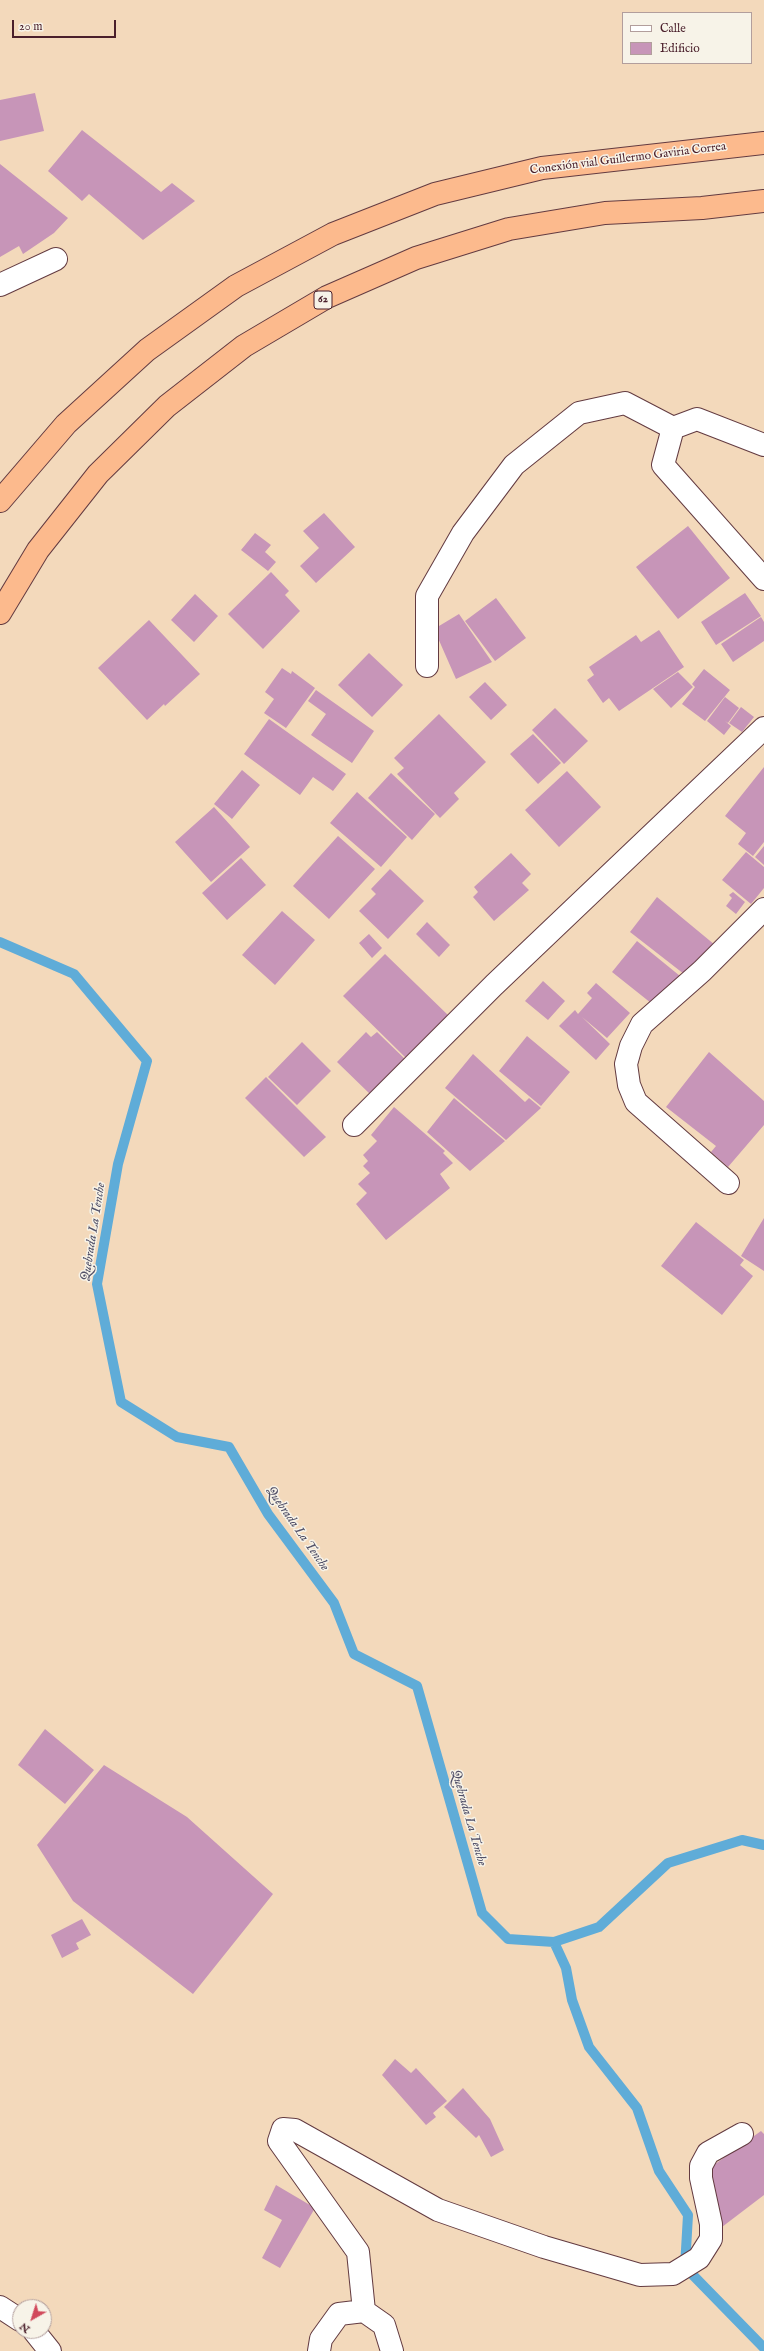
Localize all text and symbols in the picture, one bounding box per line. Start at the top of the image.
scale bar [14,12,118,38]
legend [622,12,752,64]
text: 20 m [19,19,42,34]
text: Calle [660,21,686,36]
text: Edificio [660,41,700,56]
street label: Conexión vial Guillermo Gaviria Correa [529,140,727,178]
road number: 62 [314,291,332,309]
water label: Quebrada La Tenche [79,1182,109,1282]
water label: Quebrada La Tenche [262,1484,332,1574]
water label: Quebrada La Tenche [447,1768,489,1868]
north arrow [12,2299,52,2339]
text: N [17,2319,33,2336]

